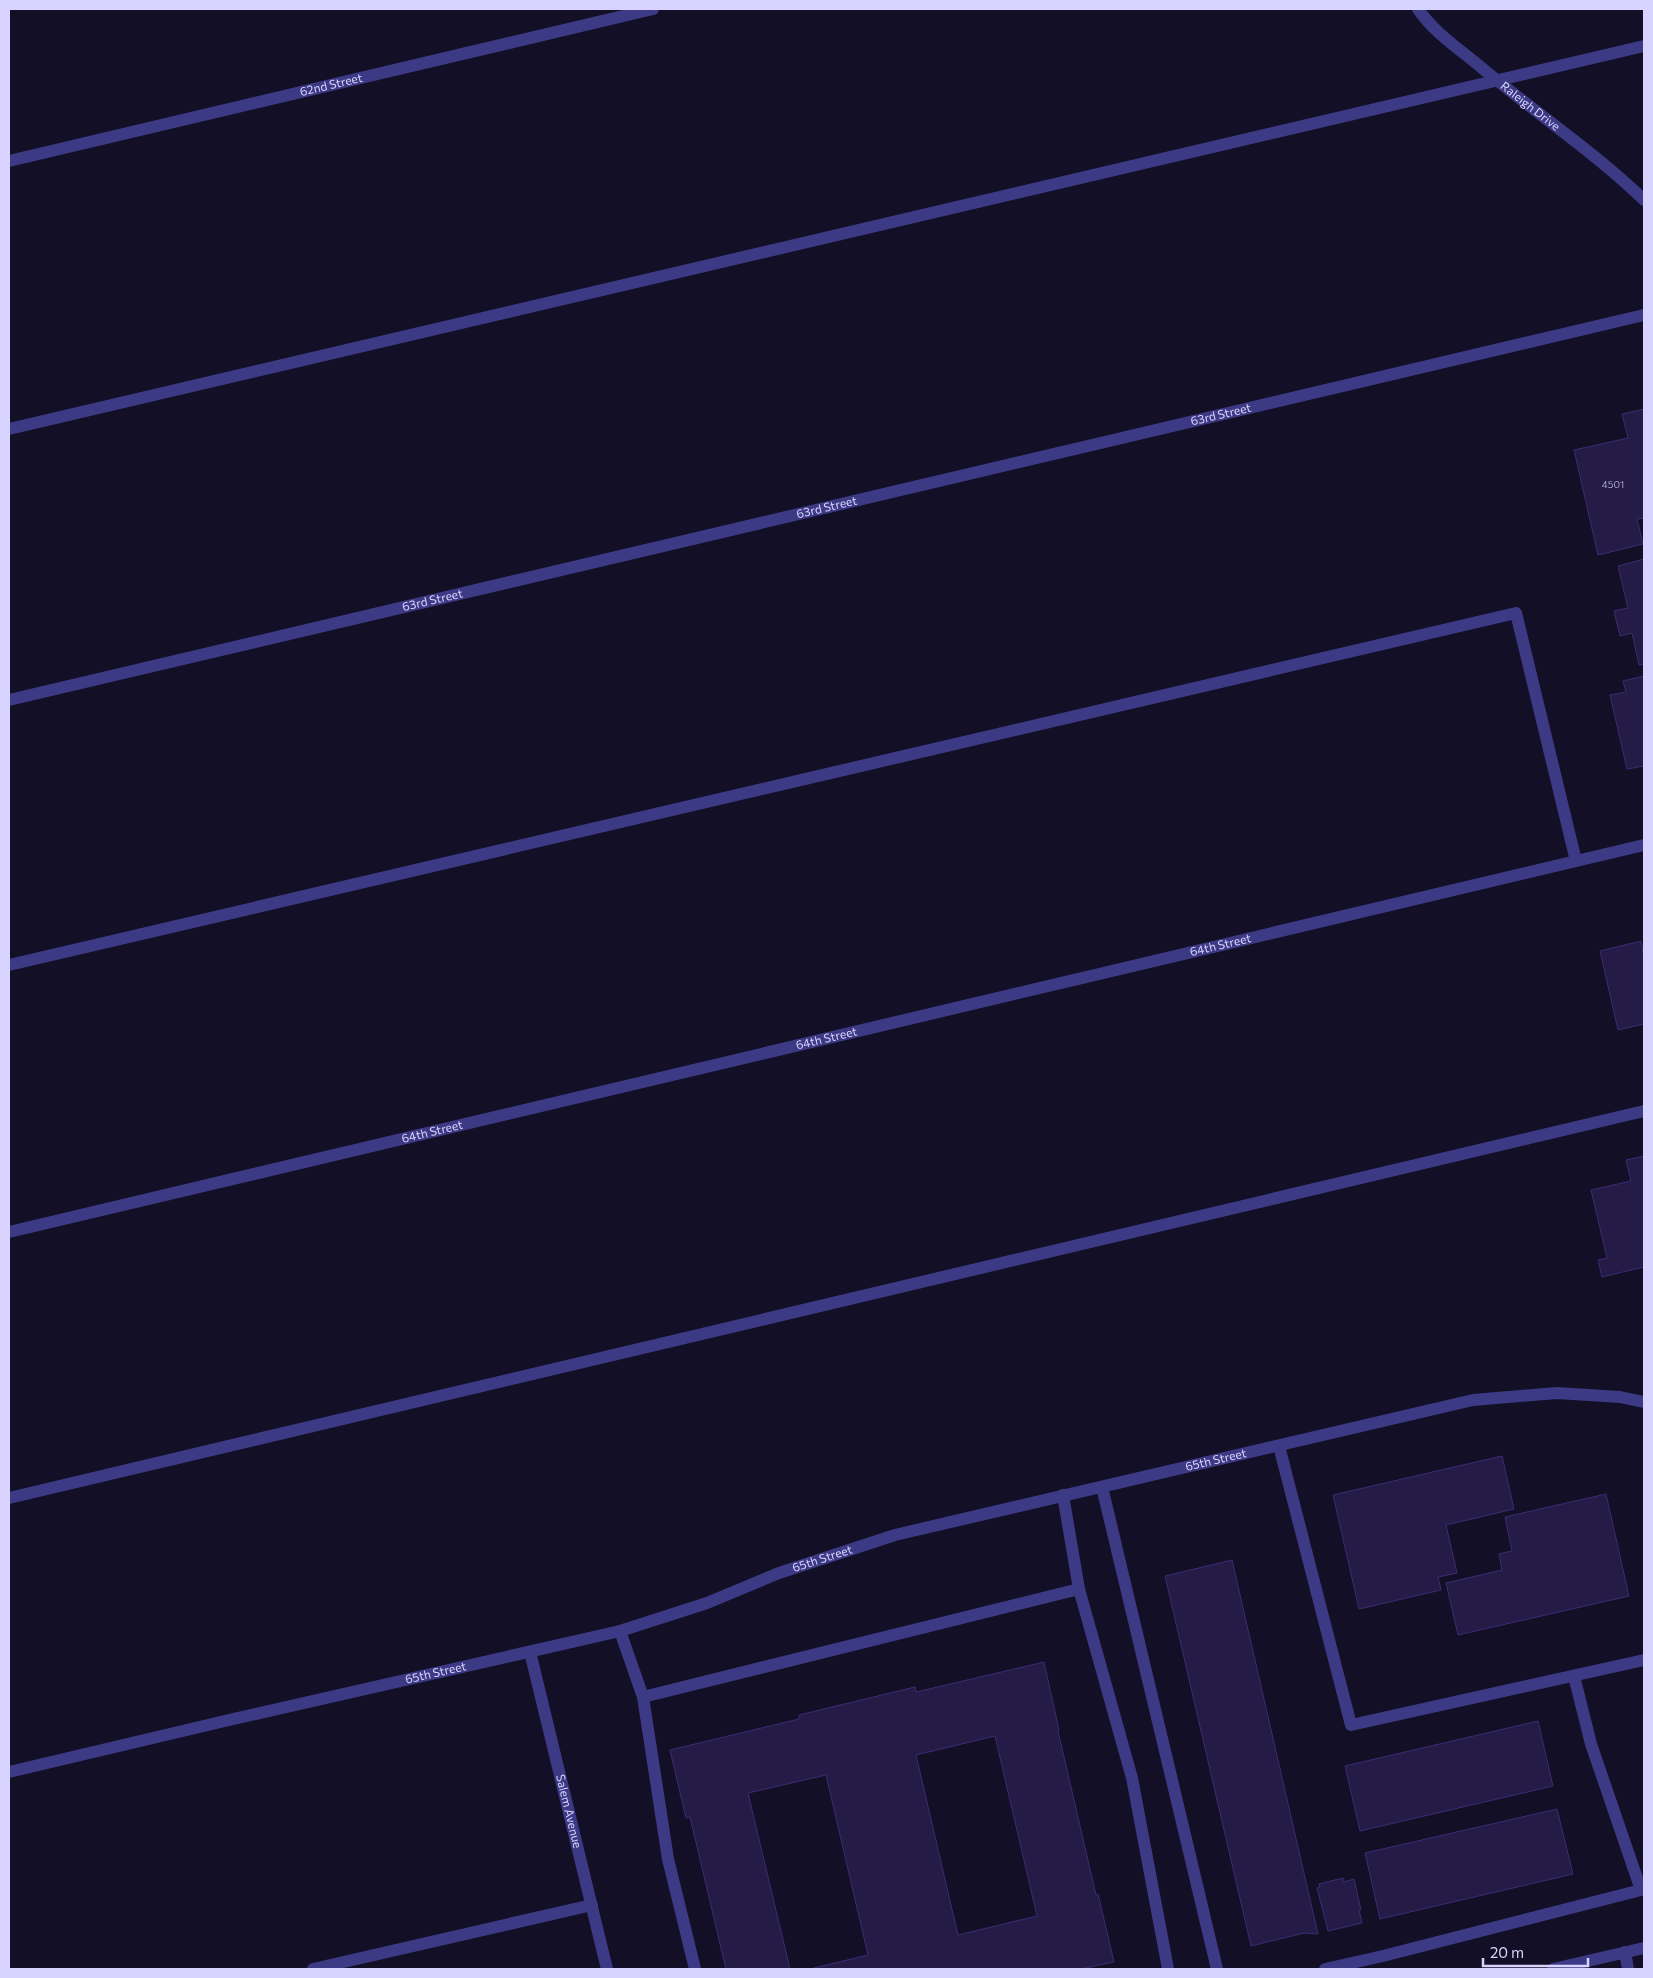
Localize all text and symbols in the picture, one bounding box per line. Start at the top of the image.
street label: 62nd Street [298,70,364,98]
street label: Raleigh Drive [1498,78,1563,133]
street label: 63rd Street [1189,400,1252,428]
house number: 4501 [1602,478,1624,490]
street label: 63rd Street [795,493,858,520]
street label: 63rd Street [400,585,464,613]
street label: 64th Street [1188,930,1252,958]
street label: 64th Street [794,1024,858,1052]
street label: 64th Street [400,1117,464,1145]
street label: 65th Street [1184,1445,1248,1473]
street label: 65th Street [790,1542,854,1574]
street label: 65th Street [404,1658,467,1686]
street label: Salem Avenue [554,1773,585,1850]
scale bar [1483,1936,1588,1968]
text: 20 m [1490,1943,1524,1961]

